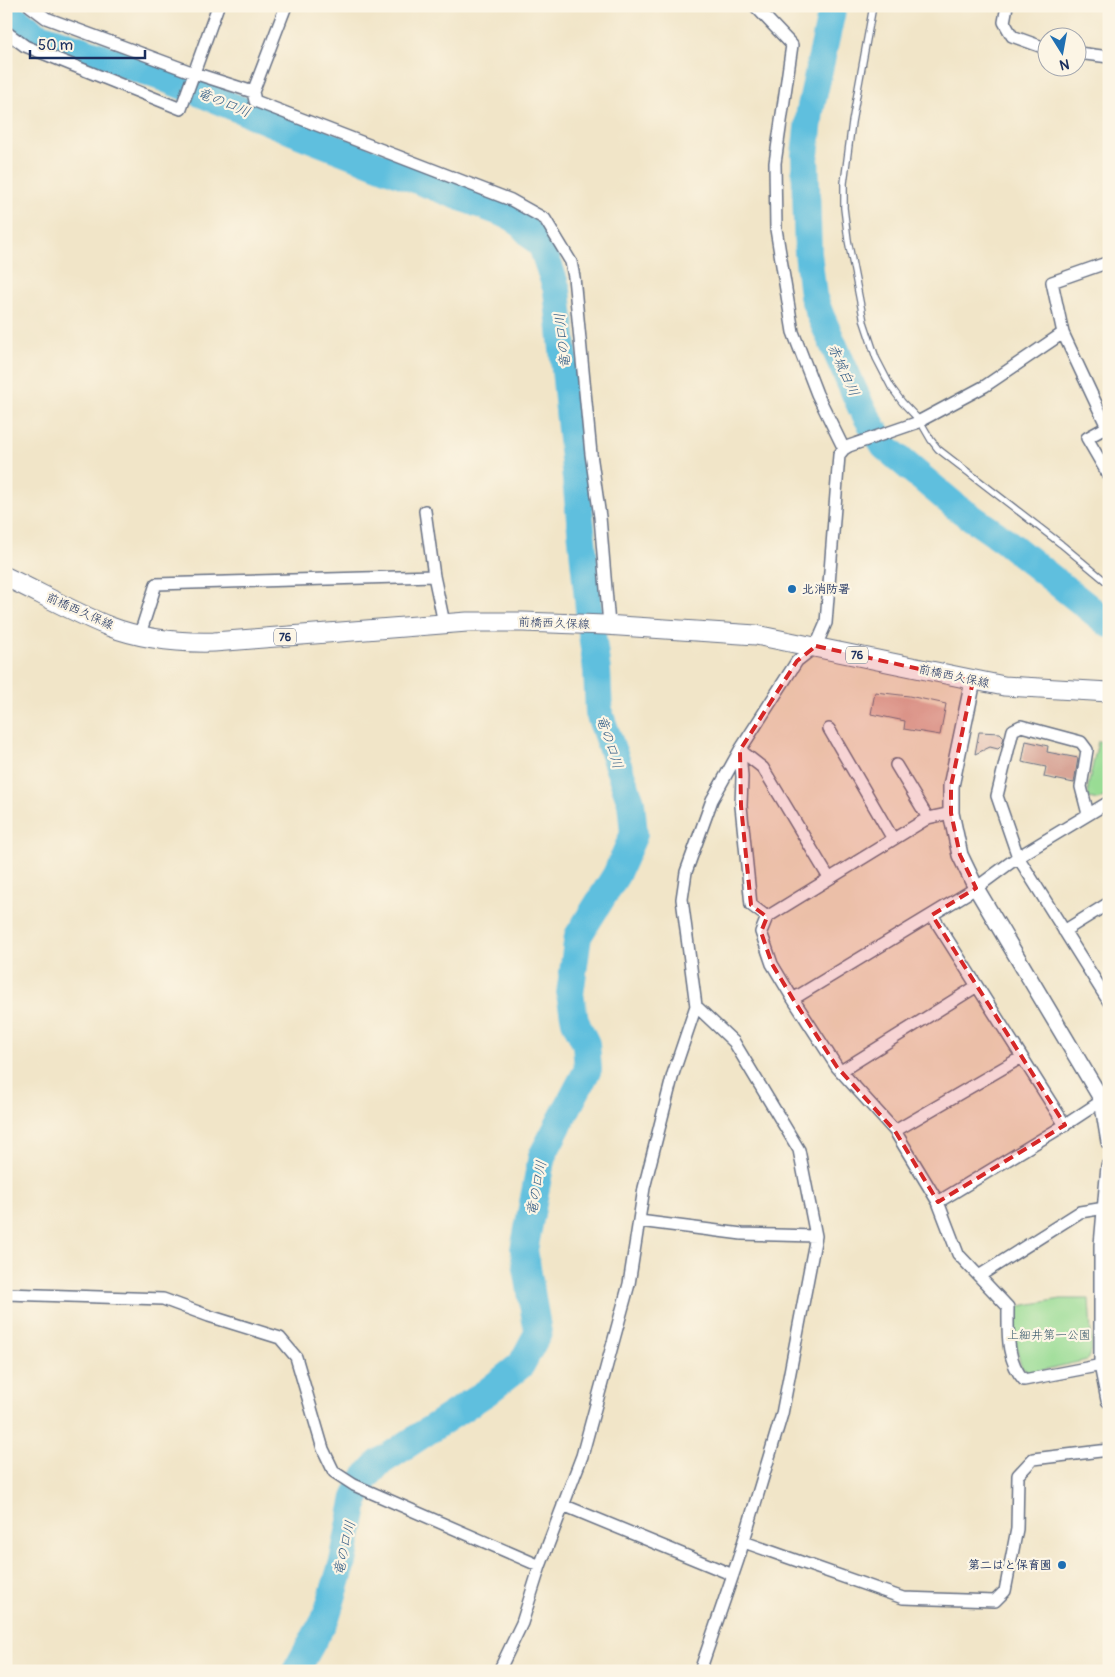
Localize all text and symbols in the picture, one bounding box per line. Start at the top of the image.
scale bar [30,28,145,60]
north arrow [1038,28,1088,78]
text: 50 m [38,36,73,55]
text: N [1058,55,1071,74]
water label: 竜の口川 [195,84,253,121]
water label: 竜の口川 [551,312,574,370]
water label: 赤城白川 [824,341,863,399]
place label: 北消防署 [802,582,850,597]
marker: 北消防署 [786,583,798,595]
street label: 前橋西久保線 [44,590,116,633]
street label: 前橋西久保線 [518,615,590,632]
road number: 76 [274,628,296,646]
road number: 76 [846,646,868,664]
street label: 前橋西久保線 [917,662,991,691]
water label: 竜の口川 [592,713,627,771]
water label: 竜の口川 [523,1159,550,1217]
park label: 上細井第一公園 [1007,1328,1091,1343]
water label: 竜の口川 [330,1519,359,1577]
place label: 第二はと保育園 [968,1558,1052,1573]
marker: 第二はと保育園 [1056,1559,1068,1571]

